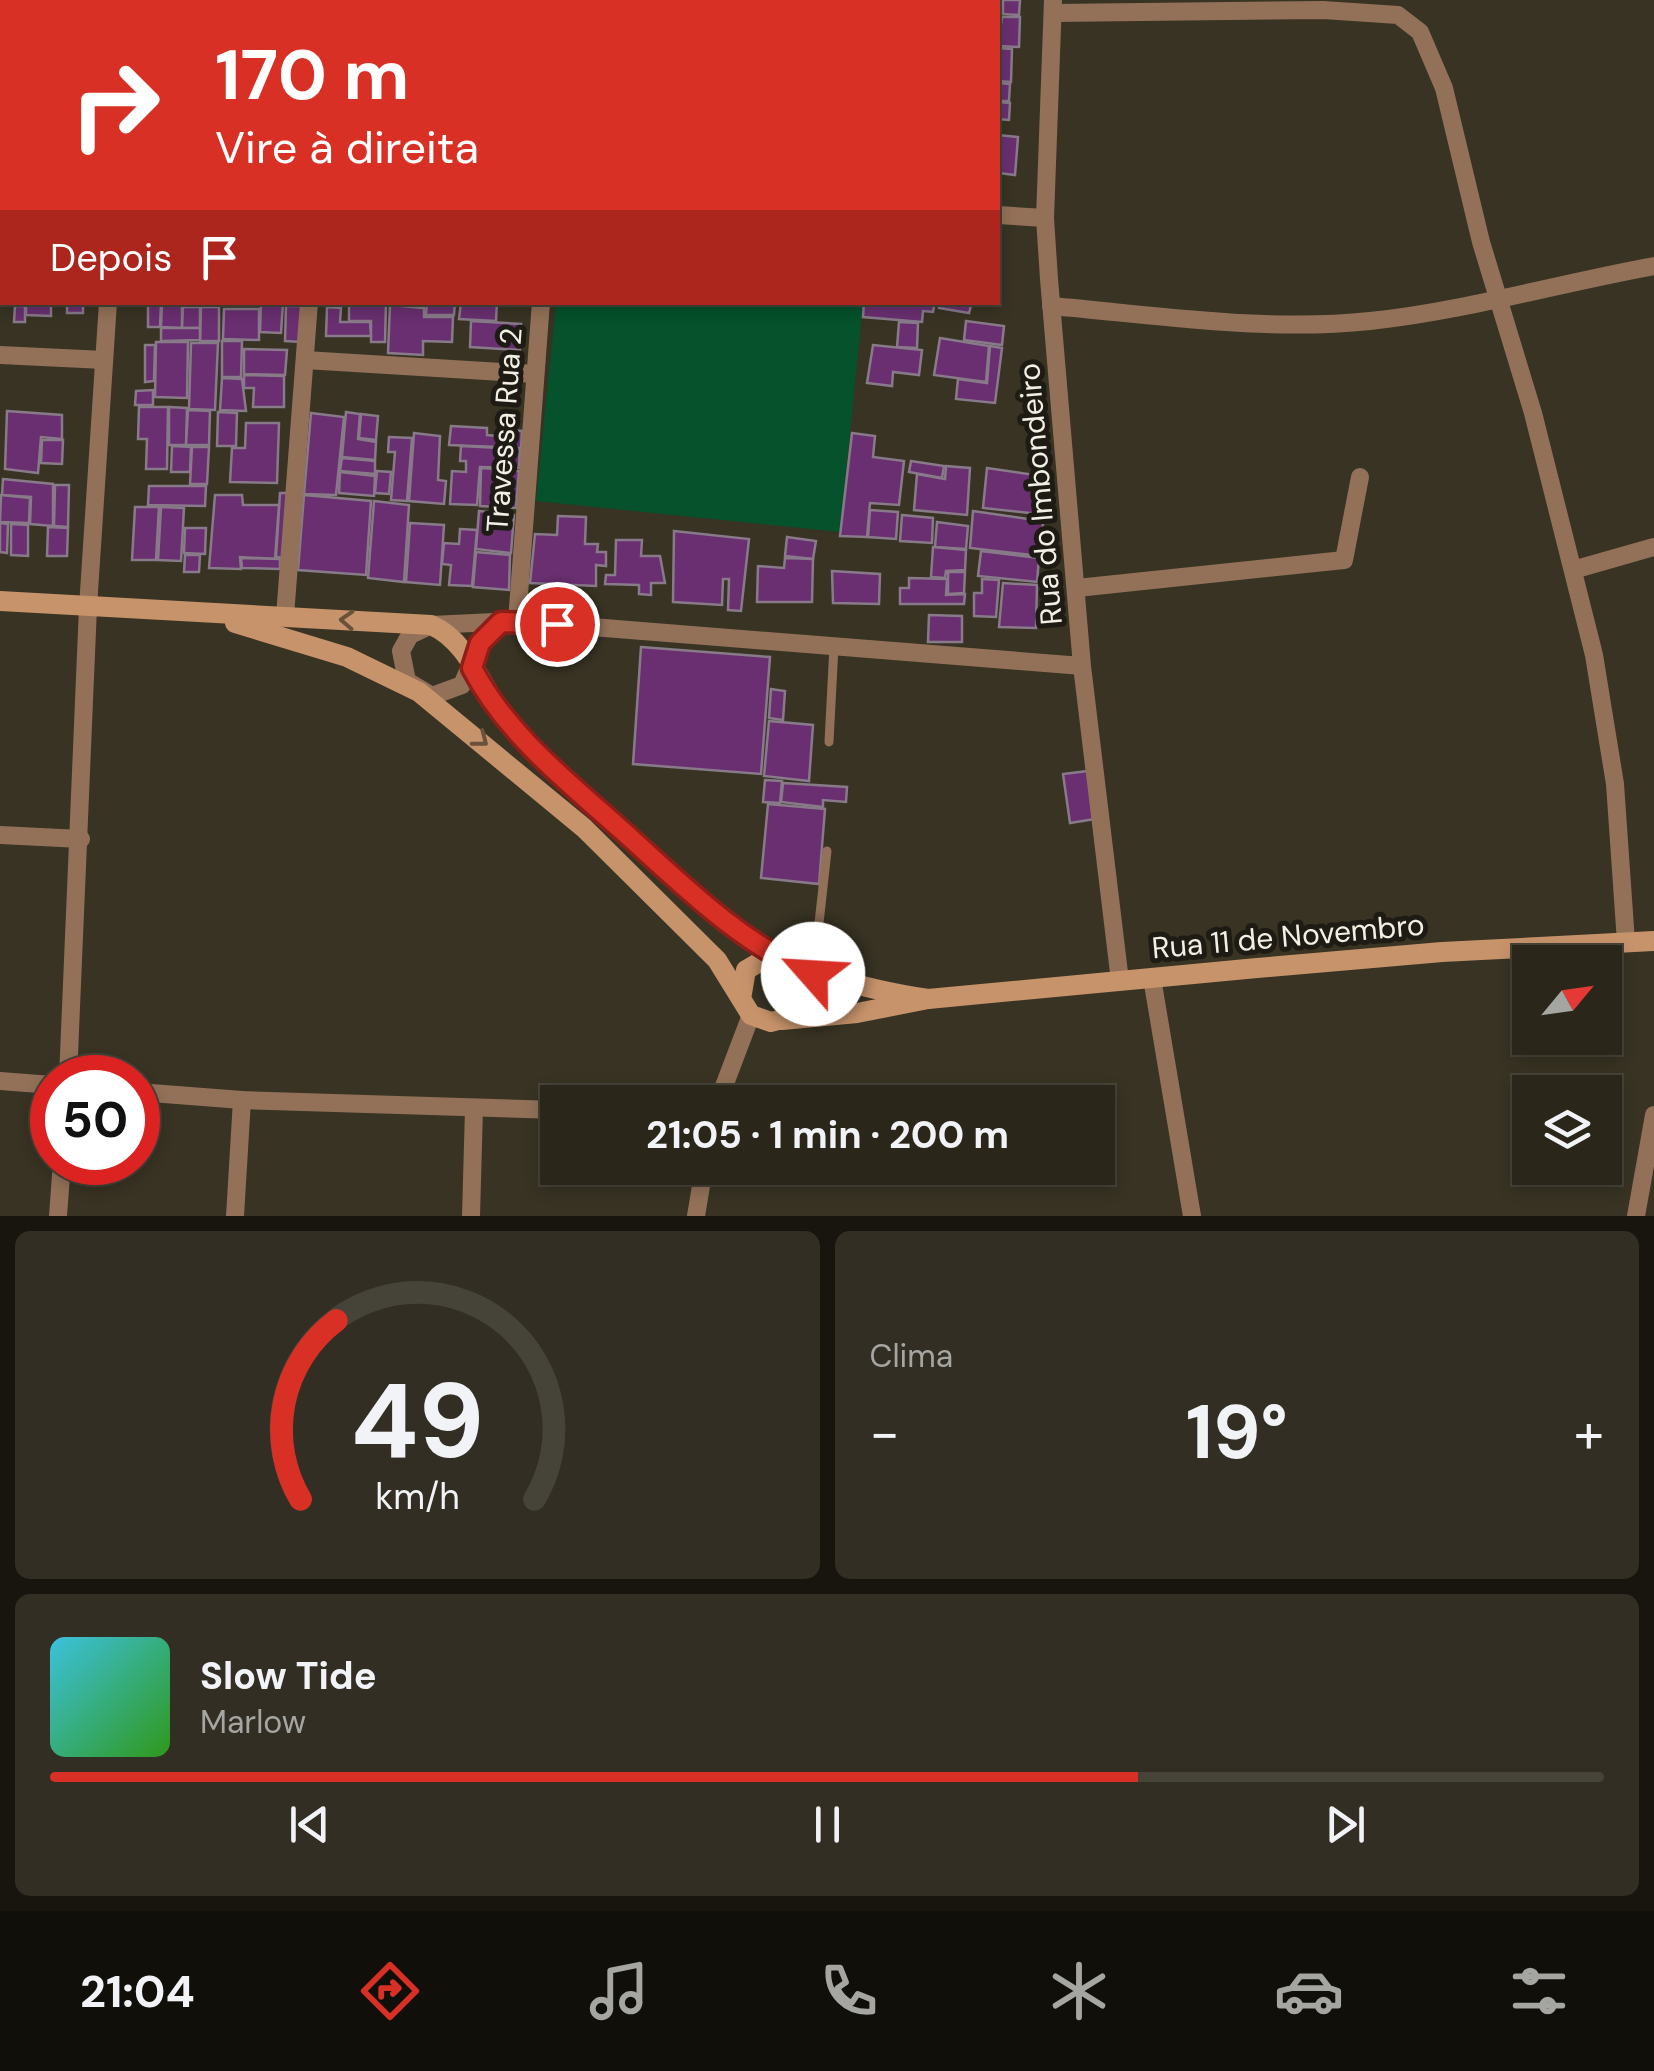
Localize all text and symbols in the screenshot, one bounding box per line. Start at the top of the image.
text: 170 m [215,30,409,121]
icon: right [50,40,180,170]
text: Vire à direita [215,118,479,177]
icon: arrive [192,230,247,285]
text: Depois [50,233,172,283]
street label: Travessa Rua 2 [477,326,531,534]
street label: Rua do Imbondeiro [1009,361,1071,627]
pin [515,582,600,667]
icon: arrive [530,597,585,652]
one-way arrow [339,610,355,631]
one-way arrow [470,728,488,746]
street label: Rua 11 de Novembro [1150,905,1426,967]
position arrow [761,922,865,1026]
north arrow [1512,945,1622,1055]
map controls [1512,945,1622,1185]
speed limit sign: 50 [30,1055,160,1185]
button: layers [1512,1075,1622,1185]
text: 21:05 · 1 min · 200 m [646,1110,1009,1160]
text: Clima [870,1335,953,1377]
text: 49 [350,1354,484,1489]
text: 19° [1186,1384,1288,1481]
text: − [870,1397,900,1469]
text: + [1574,1397,1604,1469]
text: km/h [375,1474,459,1520]
text: Slow Tide [200,1651,377,1701]
text: Marlow [200,1701,306,1743]
icon: previous [282,1797,337,1852]
icon: pause [800,1797,855,1852]
icon: next [1318,1797,1373,1852]
icon: directions [355,1956,425,2026]
icon: music [584,1956,654,2026]
icon: phone [814,1956,884,2026]
icon: climate [1044,1956,1114,2026]
icon: car [1274,1956,1344,2026]
icon: filters [1504,1956,1574,2026]
text: 21:04 [80,1962,195,2021]

